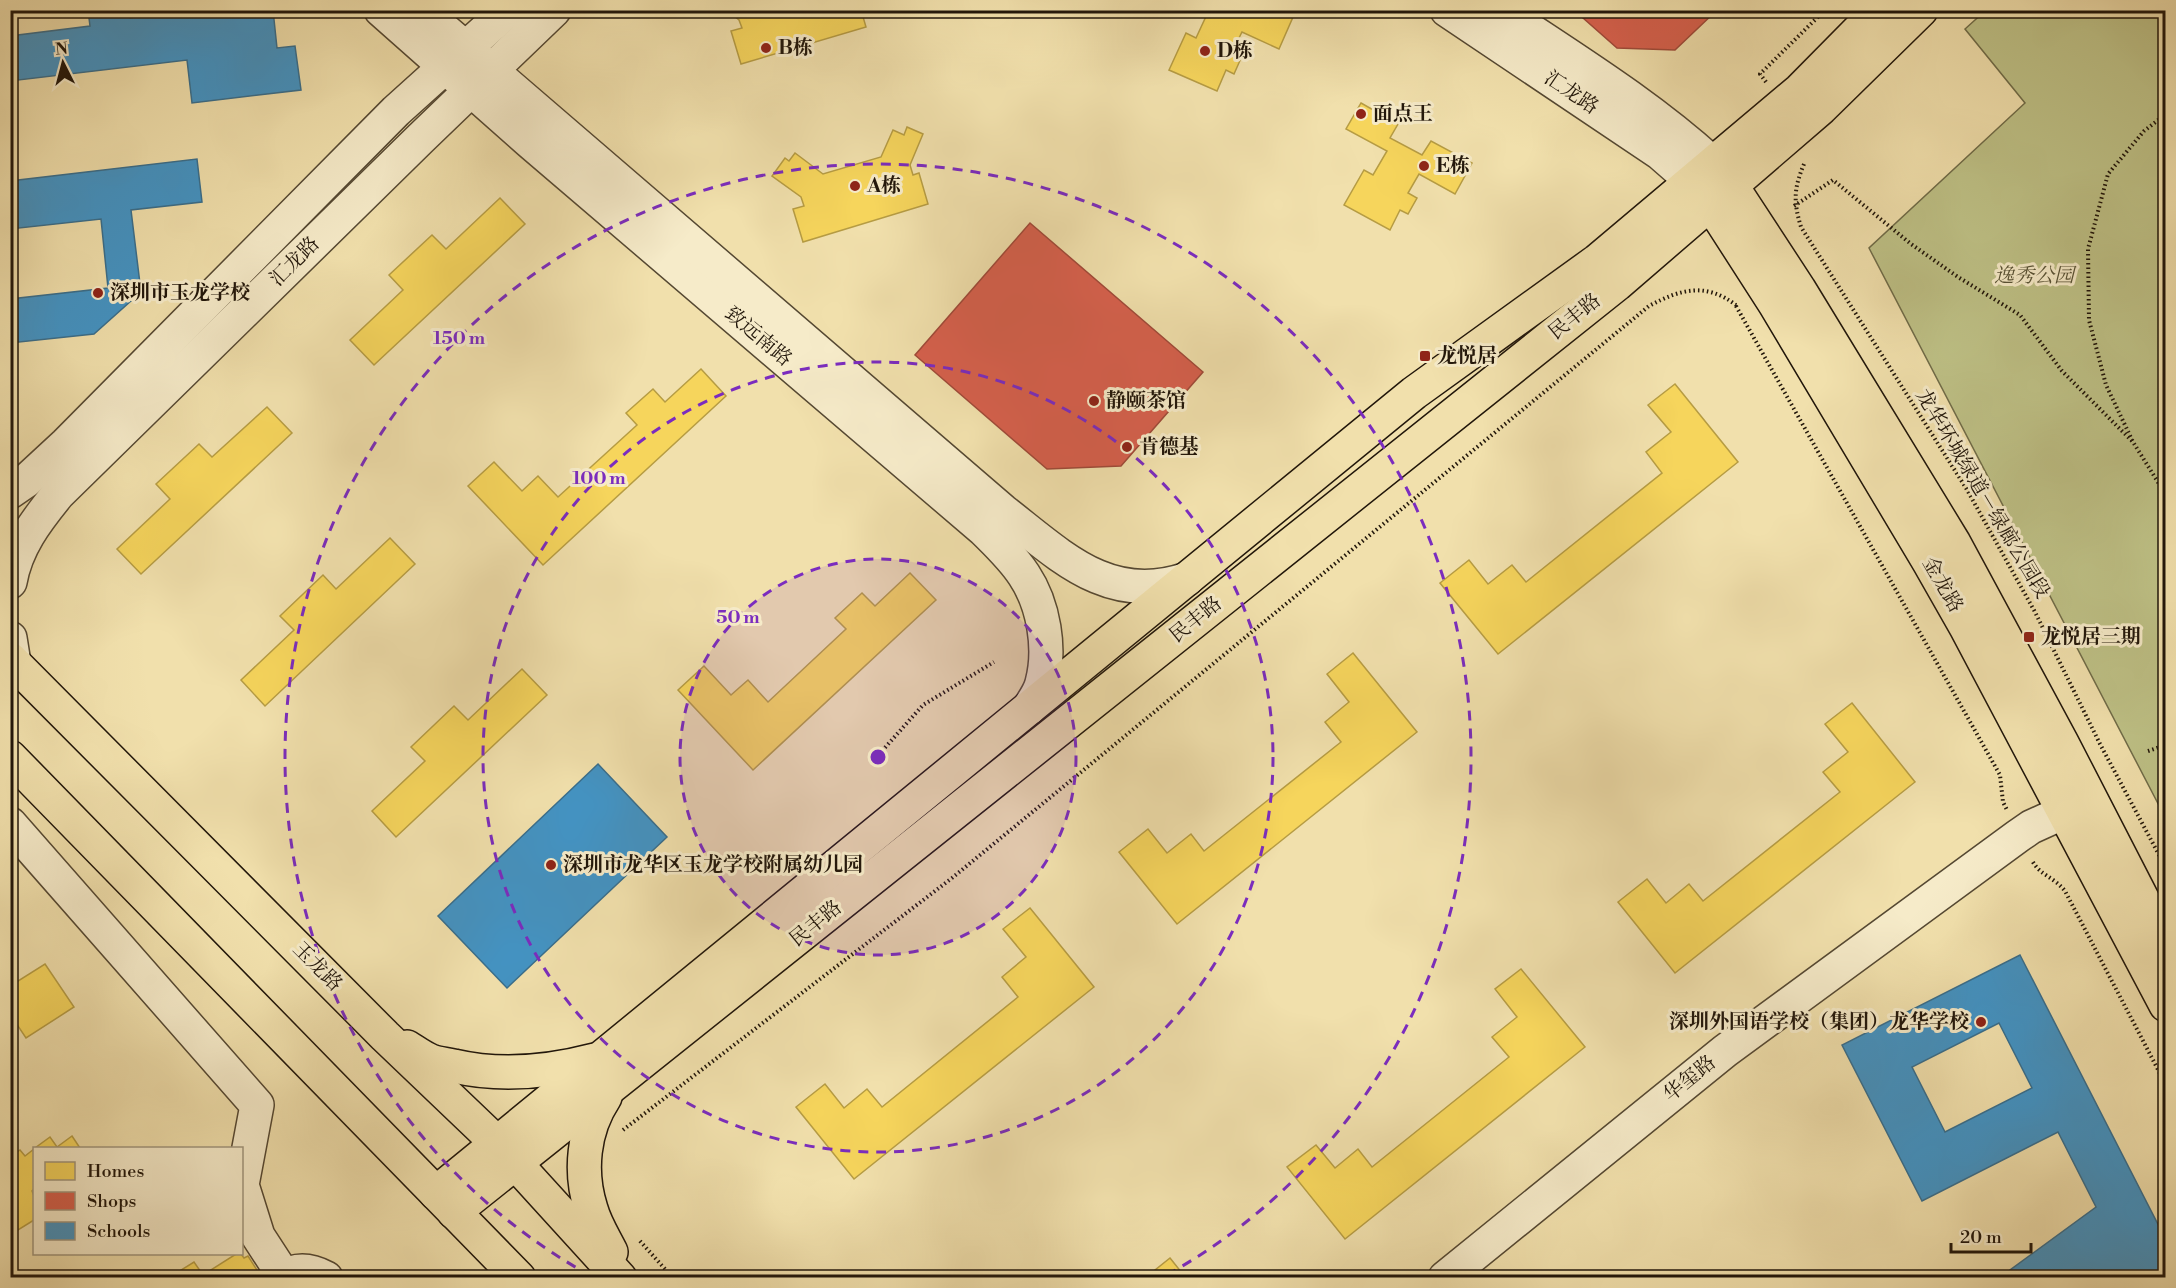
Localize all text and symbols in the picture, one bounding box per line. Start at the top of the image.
north arrow [33,33,93,93]
place label: B栋 [778,36,813,61]
text: N [54,38,69,60]
place label: D栋 [1217,39,1253,64]
marker: B栋 [759,41,773,55]
marker: D栋 [1198,44,1212,58]
street label: 汇龙路 [1539,66,1603,120]
place label: 面点王 [1373,102,1433,127]
marker: 面点王 [1354,107,1368,121]
place label: E栋 [1436,154,1470,179]
marker: E栋 [1417,159,1431,173]
place label: A栋 [866,174,901,199]
marker: A栋 [848,179,862,193]
street label: 汇龙路 [265,232,325,292]
park label: 逸秀公园 [1994,264,2077,289]
place label: 深圳市玉龙学校 [110,281,250,306]
marker: 深圳市玉龙学校 [91,286,105,300]
street label: 民丰路 [1544,288,1606,346]
street label: 致远南路 [719,302,797,372]
text: 150 m [433,327,486,350]
place label: 龙悦居 [1437,344,1497,369]
marker: 龙悦居 [1418,349,1432,363]
street label: 龙华环城绿道－绿廊公园段 [1909,385,2055,603]
place label: 静颐茶馆 [1106,389,1186,414]
marker: 静颐茶馆 [1087,394,1101,408]
place label: 肯德基 [1139,435,1199,460]
marker: 肯德基 [1120,440,1134,454]
text: 100 m [572,467,626,490]
street label: 金龙路 [1916,553,1968,617]
street label: 民丰路 [1165,591,1227,649]
text: 50 m [716,606,760,629]
place label: 龙悦居三期 [2041,625,2141,650]
marker: 龙悦居三期 [2022,630,2036,644]
centre of rings [868,747,888,767]
place label: 深圳市龙华区玉龙学校附属幼儿园 [563,853,863,878]
marker: 深圳市龙华区玉龙学校附属幼儿园 [544,858,558,872]
street label: 民丰路 [785,895,847,953]
street label: 玉龙路 [287,937,347,997]
place label: 深圳外国语学校（集团）龙华学校 [1669,1010,1969,1035]
marker: 深圳外国语学校（集团）龙华学校 [1974,1015,1988,1029]
street label: 华玺路 [1659,1050,1721,1108]
legend [33,1147,243,1255]
text: Homes [87,1160,144,1183]
text: Shops [87,1190,137,1213]
scale bar [1951,1216,2030,1254]
text: Schools [87,1220,151,1243]
text: 20 m [1960,1226,2002,1249]

